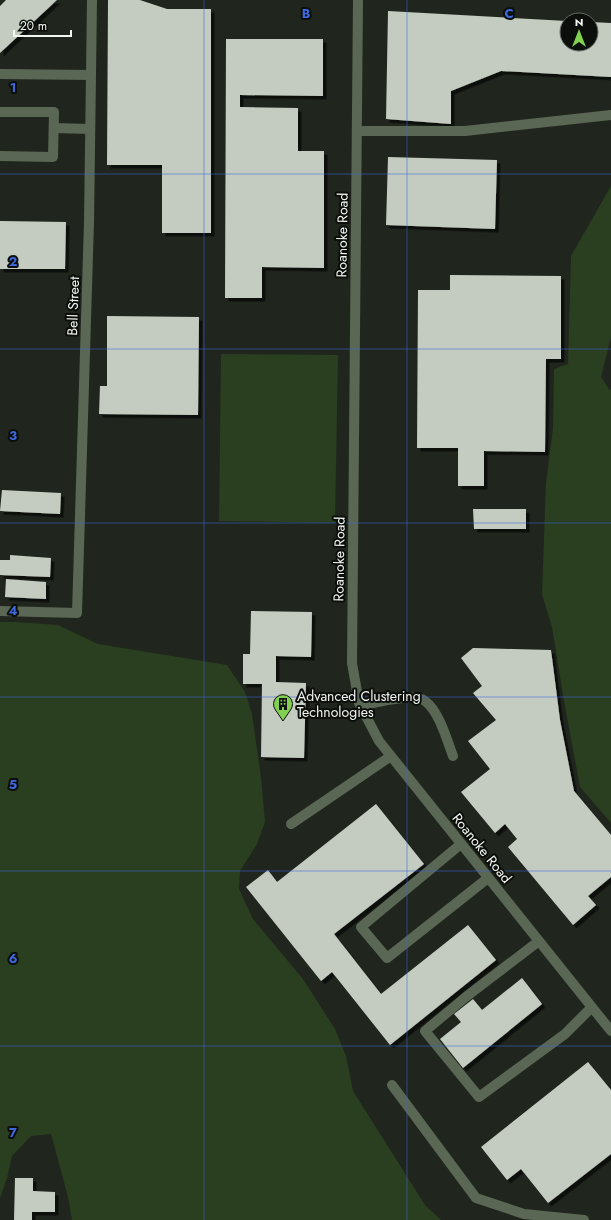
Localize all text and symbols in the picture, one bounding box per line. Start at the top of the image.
text: B [302,4,311,23]
text: C [504,4,514,23]
scale bar [14,12,71,38]
north arrow [559,12,599,52]
text: N [575,14,583,30]
text: 20 m [20,17,47,35]
text: 1 [10,78,16,97]
street label: Roanoke Road [331,192,353,278]
text: 2 [9,252,17,271]
street label: Bell Street [62,276,84,336]
text: 3 [9,426,17,445]
street label: Roanoke Road [328,516,350,602]
text: 4 [8,601,18,620]
place label: Advanced Clustering Technologies [297,686,421,722]
building icon: Advanced Clustering Technologies [272,693,294,721]
text: 5 [9,775,17,794]
street label: Roanoke Road [448,809,516,887]
text: 6 [9,949,18,968]
text: 7 [9,1123,17,1142]

